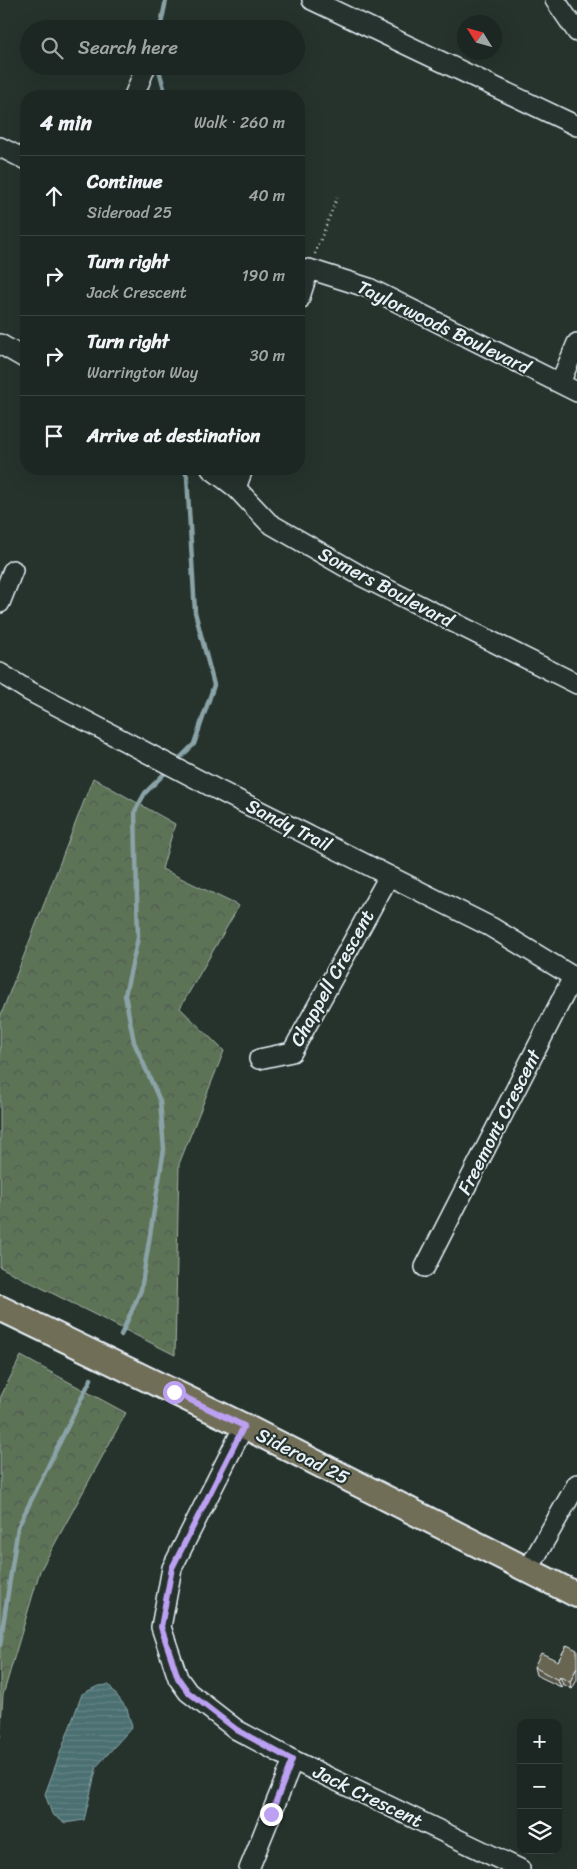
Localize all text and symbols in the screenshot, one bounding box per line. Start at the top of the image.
north arrow [457,15,502,60]
search box [20,20,305,75]
text: Search here [78,31,178,64]
icon: search [38,34,66,62]
text: 4 min [40,104,92,142]
text: Walk · 260 m [194,108,285,137]
text: Continue [87,165,163,198]
text: 40 m [248,181,285,210]
icon: ahead [40,182,68,210]
text: Sideroad 25 [87,198,172,227]
text: Turn right [87,245,169,278]
text: 190 m [242,261,285,290]
icon: right [40,262,68,290]
street label: Taylorwoods Boulevard [352,271,538,384]
text: Jack Crescent [87,278,187,307]
text: Turn right [87,325,169,358]
text: 30 m [250,341,285,370]
icon: right [40,342,68,370]
text: Warrington Way [87,358,198,387]
text: Arrive at destination [87,419,260,452]
icon: arrive [40,422,68,450]
street label: Somers Boulevard [312,537,461,638]
street label: Sandy Trail [240,789,338,861]
street label: Chappell Crescent [281,903,383,1053]
street label: Freemont Crescent [448,1042,551,1201]
route start [163,1381,186,1404]
street label: Sideroad 25 [250,1418,356,1494]
map controls [517,1719,562,1854]
button: + [517,1719,562,1764]
street label: Jack Crescent [307,1755,428,1837]
button: − [517,1764,562,1809]
route end [260,1803,283,1826]
button: layers [517,1809,562,1854]

